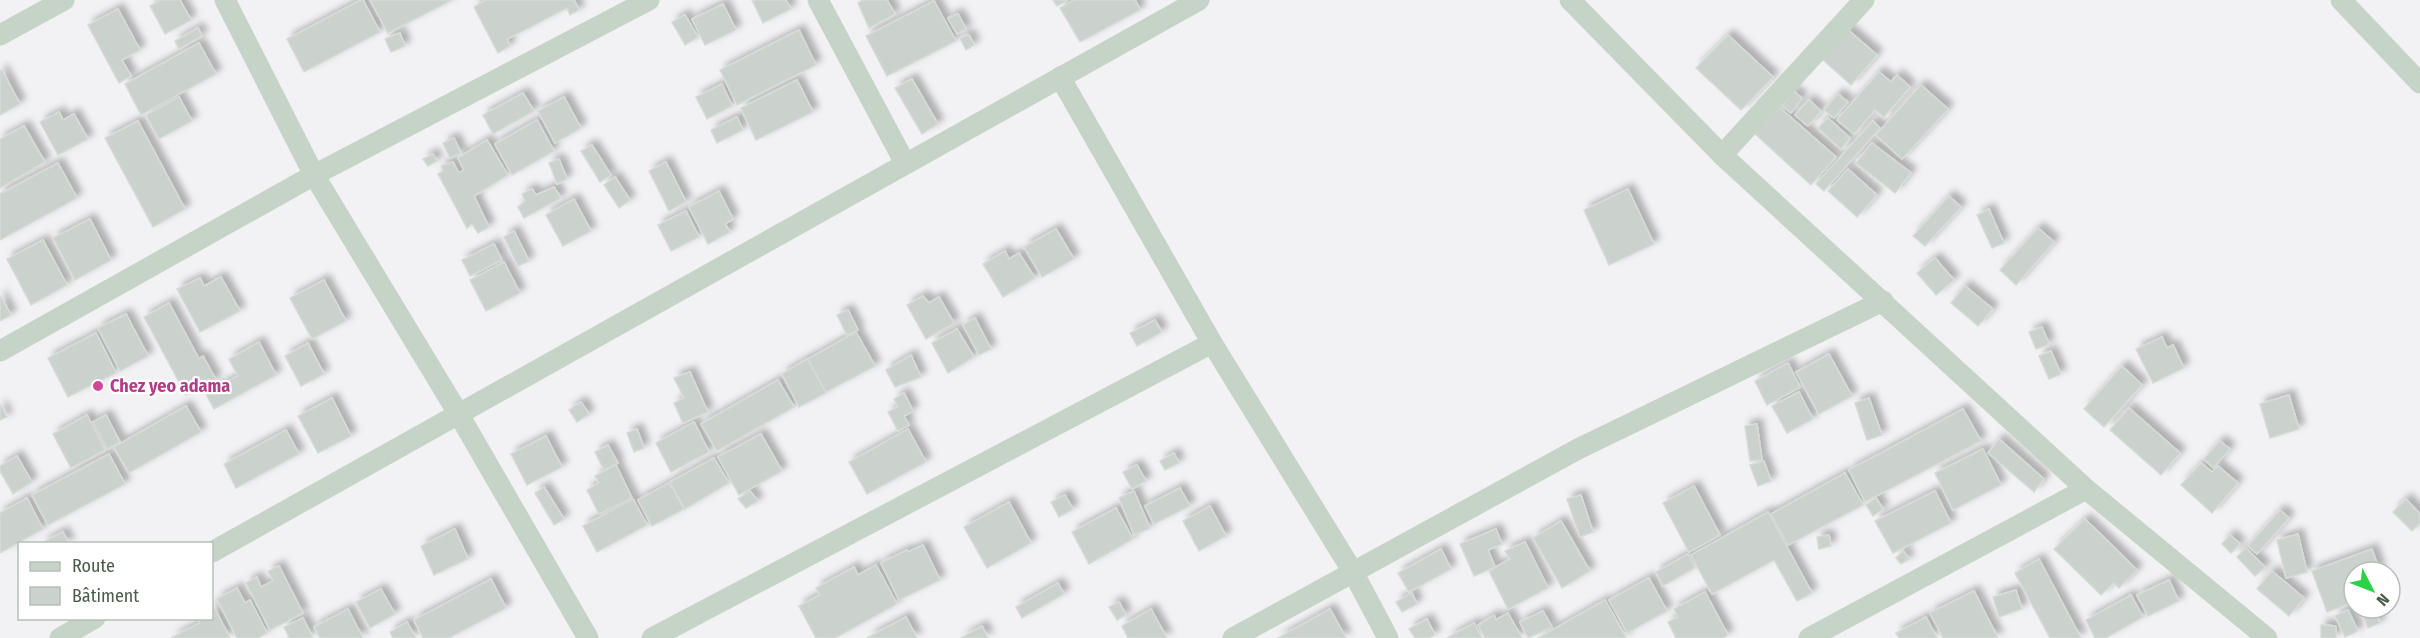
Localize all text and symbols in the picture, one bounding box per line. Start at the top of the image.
place label: Chez yeo adama [110,375,230,397]
marker: Chez yeo adama [91,379,105,393]
legend [18,542,213,620]
text: Route [72,555,115,577]
north arrow [2342,560,2402,620]
text: Bâtiment [72,585,139,607]
text: N [2373,590,2393,610]

